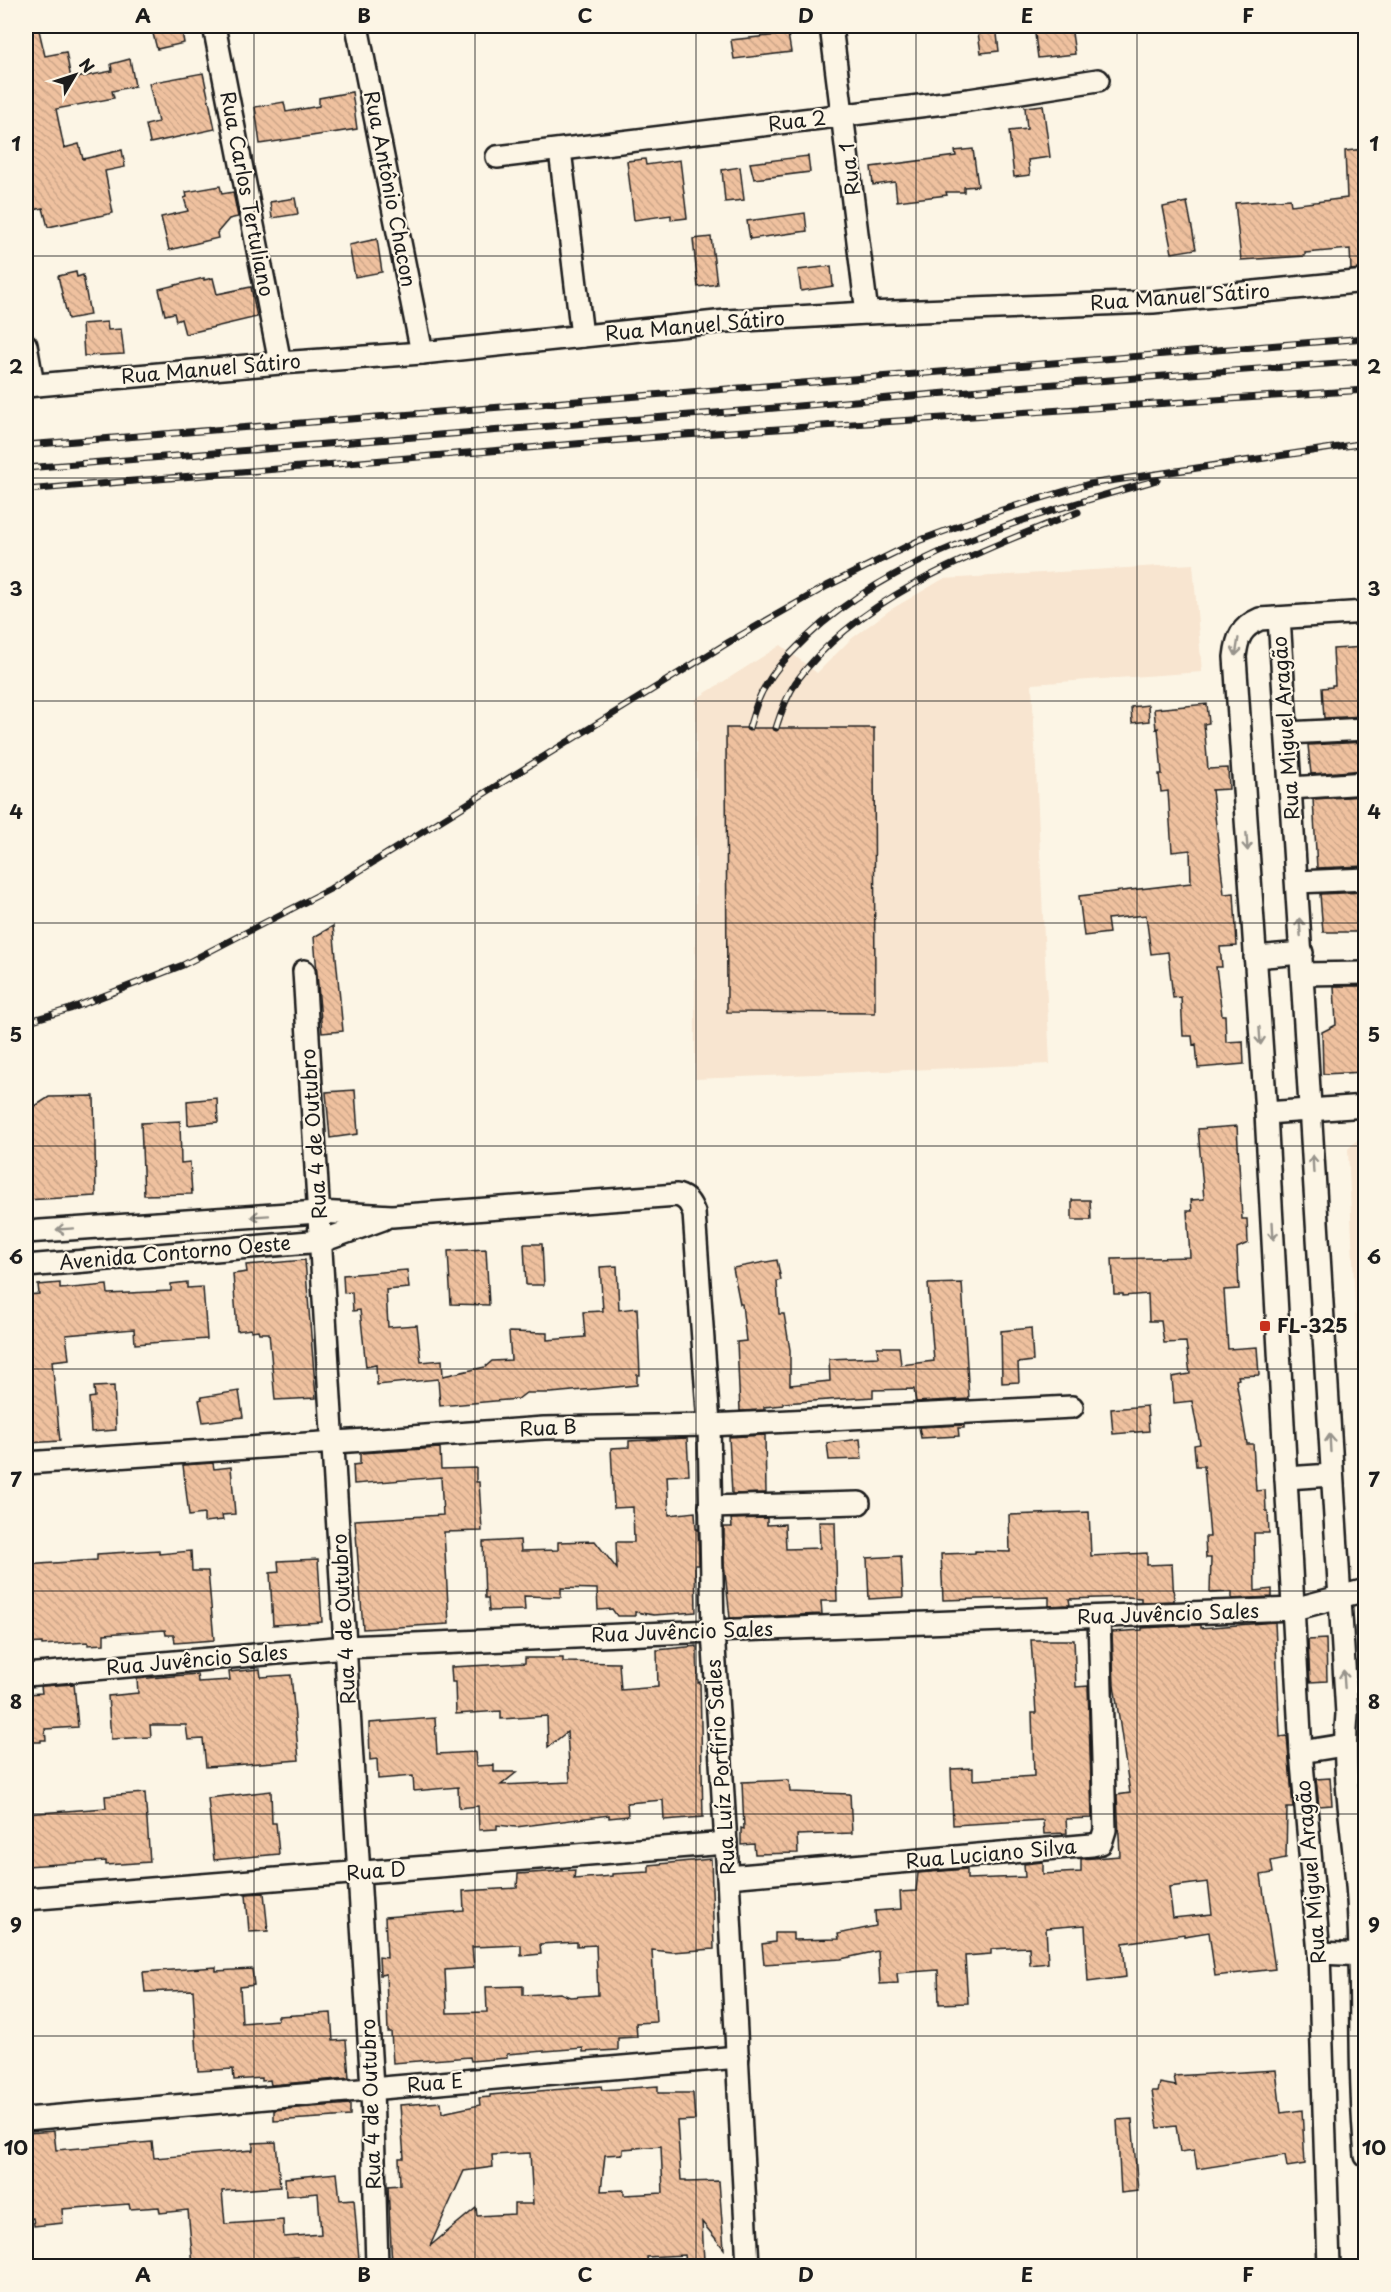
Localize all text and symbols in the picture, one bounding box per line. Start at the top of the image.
text: A [135,0,151,30]
text: B [357,0,371,30]
text: C [577,0,593,30]
text: D [798,0,814,30]
text: E [1021,0,1033,30]
text: F [1242,0,1254,30]
north arrow [45,45,105,105]
text: N [74,52,101,77]
street label: Rua Antônio Chacon [357,88,425,289]
street label: Rua Carlos Tertuliano [213,89,283,299]
street label: Rua 2 [766,102,828,138]
text: 1 [11,128,21,158]
text: 1 [1369,128,1379,158]
street label: Rua 1 [831,141,867,197]
street label: Rua Manuel Sátiro [1089,275,1271,317]
street label: Rua Manuel Sátiro [604,302,786,348]
street label: Rua Manuel Sátiro [120,345,302,391]
text: 2 [9,351,23,381]
text: 2 [1367,351,1381,381]
text: 3 [9,573,23,603]
text: 3 [1367,573,1381,603]
street label: Rua Miguel Aragão [1264,635,1306,821]
one-way arrow [1231,637,1242,657]
text: 4 [9,796,23,826]
text: 4 [1367,796,1381,826]
one-way arrow [1242,831,1253,851]
one-way arrow [1294,918,1305,938]
text: 5 [10,1019,22,1049]
text: 5 [1368,1019,1380,1049]
one-way arrow [1255,1026,1266,1046]
street label: Rua 4 de Outubro [292,1048,334,1220]
one-way arrow [1307,1155,1318,1174]
one-way arrow [250,1211,270,1222]
one-way arrow [1268,1220,1279,1240]
one-way arrow [56,1224,76,1235]
street label: Avenida Contorno Oeste [58,1227,292,1277]
text: 6 [9,1241,23,1271]
text: 6 [1367,1241,1381,1271]
place label: FL-325 [1277,1310,1348,1340]
marker: FL-325 [1258,1319,1272,1333]
street label: Rua B [519,1411,577,1443]
one-way arrow [1324,1433,1335,1453]
text: 7 [10,1464,22,1494]
text: 7 [1368,1464,1380,1494]
street label: Rua 4 de Outubro [324,1533,362,1705]
street label: Rua Juvêncio Sales [1076,1595,1260,1631]
street label: Rua Juvêncio Sales [590,1613,774,1649]
street label: Rua Juvêncio Sales [105,1636,289,1682]
street label: Rua Luíz Porfírio Sales [697,1658,743,1876]
one-way arrow [1339,1670,1350,1690]
text: 8 [10,1686,22,1716]
text: 8 [1368,1686,1380,1716]
street label: Rua Miguel Aragão [1287,1779,1333,1965]
street label: Rua Luciano Silva [904,1831,1078,1875]
street label: Rua D [345,1852,407,1888]
text: 9 [10,1909,22,1939]
text: 9 [1368,1909,1380,1939]
street label: Rua 4 de Outubro [352,2018,388,2190]
street label: Rua E [405,2065,464,2099]
text: 10 [4,2132,28,2162]
text: 10 [1362,2132,1386,2162]
text: A [135,2259,151,2289]
text: B [357,2259,371,2289]
text: C [577,2259,593,2289]
text: D [798,2259,814,2289]
text: E [1021,2259,1033,2289]
text: F [1242,2259,1254,2289]

